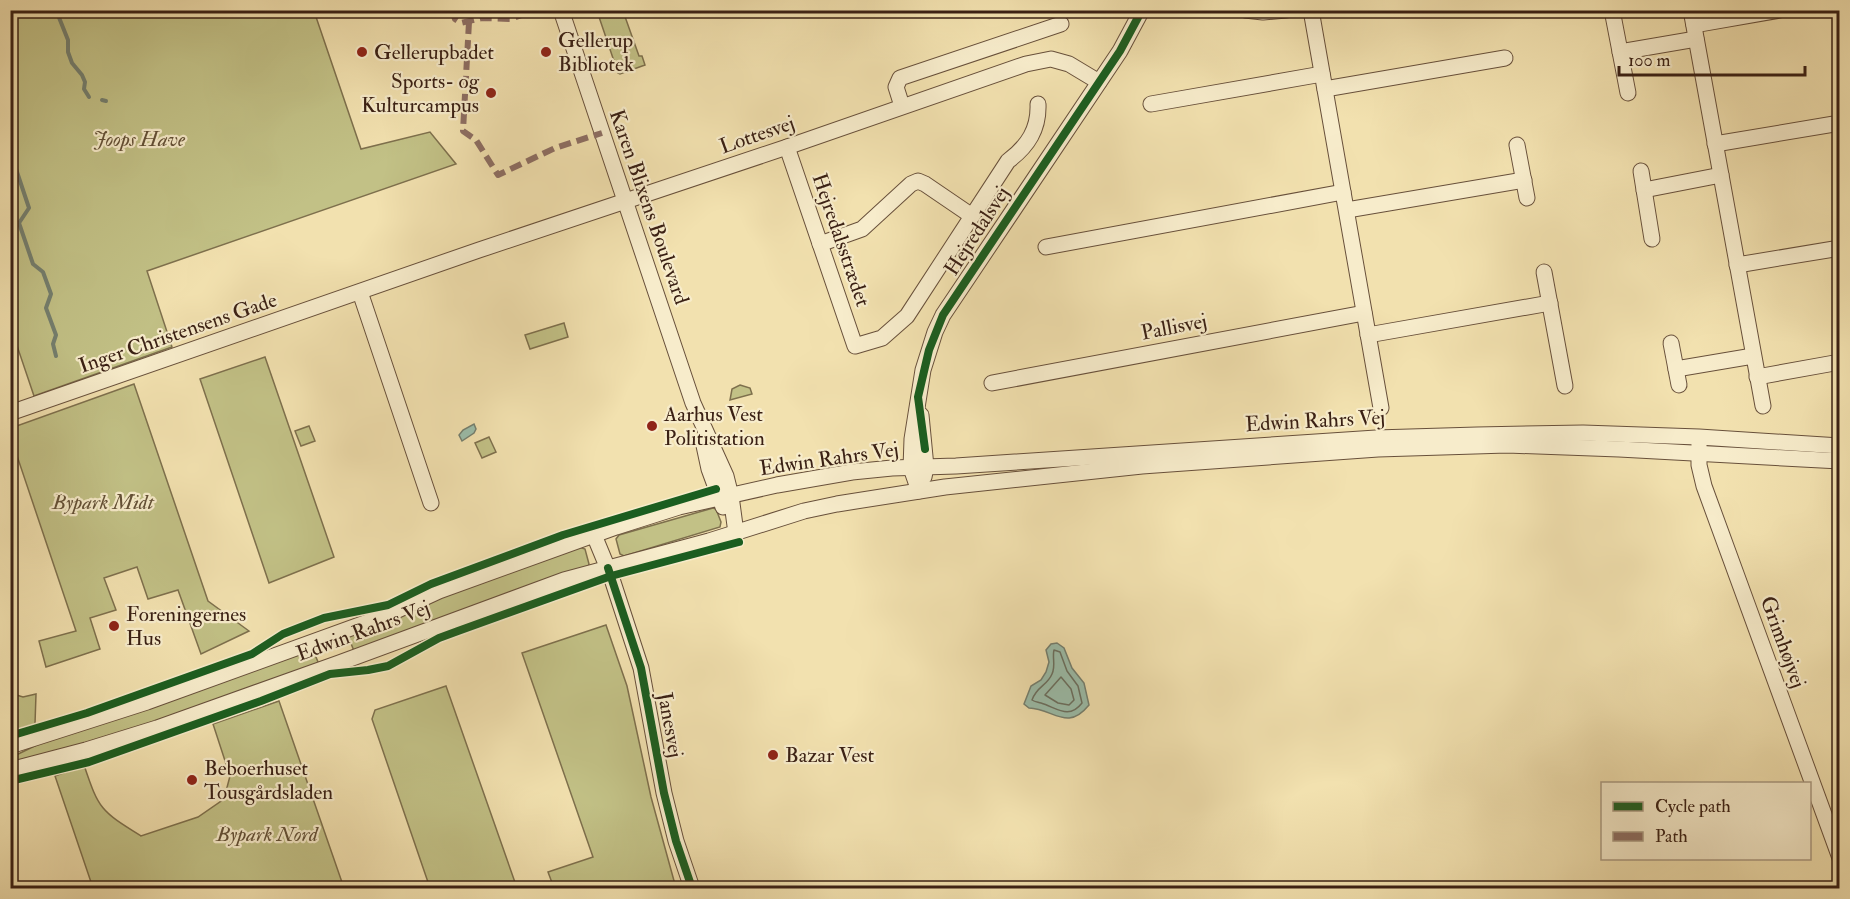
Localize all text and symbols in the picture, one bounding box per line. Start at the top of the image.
place label: Gellerup Bibliotek [558,27,634,78]
place label: Gellerupbadet [374,39,494,66]
scale bar [1619,39,1805,77]
marker: Gellerupbadet [355,45,369,59]
marker: Gellerup Bibliotek [539,45,553,59]
text: 100 m [1628,49,1671,72]
place label: Sports- og Kulturcampus [361,68,480,119]
marker: Sports- og Kulturcampus [484,86,498,100]
street label: Karen Blixens Boulevard [603,106,695,309]
street label: Lottesvej [716,110,798,160]
park label: Joops Have [93,126,186,153]
street label: Hejredalsstrædet [806,170,876,310]
street label: Hejredalsvej [938,181,1016,281]
street label: Inger Christensens Gade [75,286,281,380]
street label: Pallisvej [1139,307,1209,347]
place label: Aarhus Vest Politistation [663,401,765,452]
street label: Edwin Rahrs Vej [1244,404,1386,438]
marker: Aarhus Vest Politistation [645,419,659,433]
street label: Edwin Rahrs Vej [758,436,900,482]
park label: Bypark Midt [51,489,155,516]
street label: Grimhøjvej [1754,592,1812,692]
street label: Edwin Rahrs Vej [293,594,433,668]
place label: Foreningernes Hus [126,601,246,652]
marker: Foreningernes Hus [107,619,121,633]
street label: Janesvej [651,689,689,760]
place label: Bazar Vest [785,742,875,769]
marker: Bazar Vest [766,748,780,762]
place label: Beboerhuset Tousgårdsladen [204,755,333,806]
marker: Beboerhuset Tousgårdsladen [185,773,199,787]
legend [1601,782,1811,860]
text: Cycle path [1655,795,1731,818]
park label: Bypark Nord [215,821,319,848]
text: Path [1655,825,1688,848]

